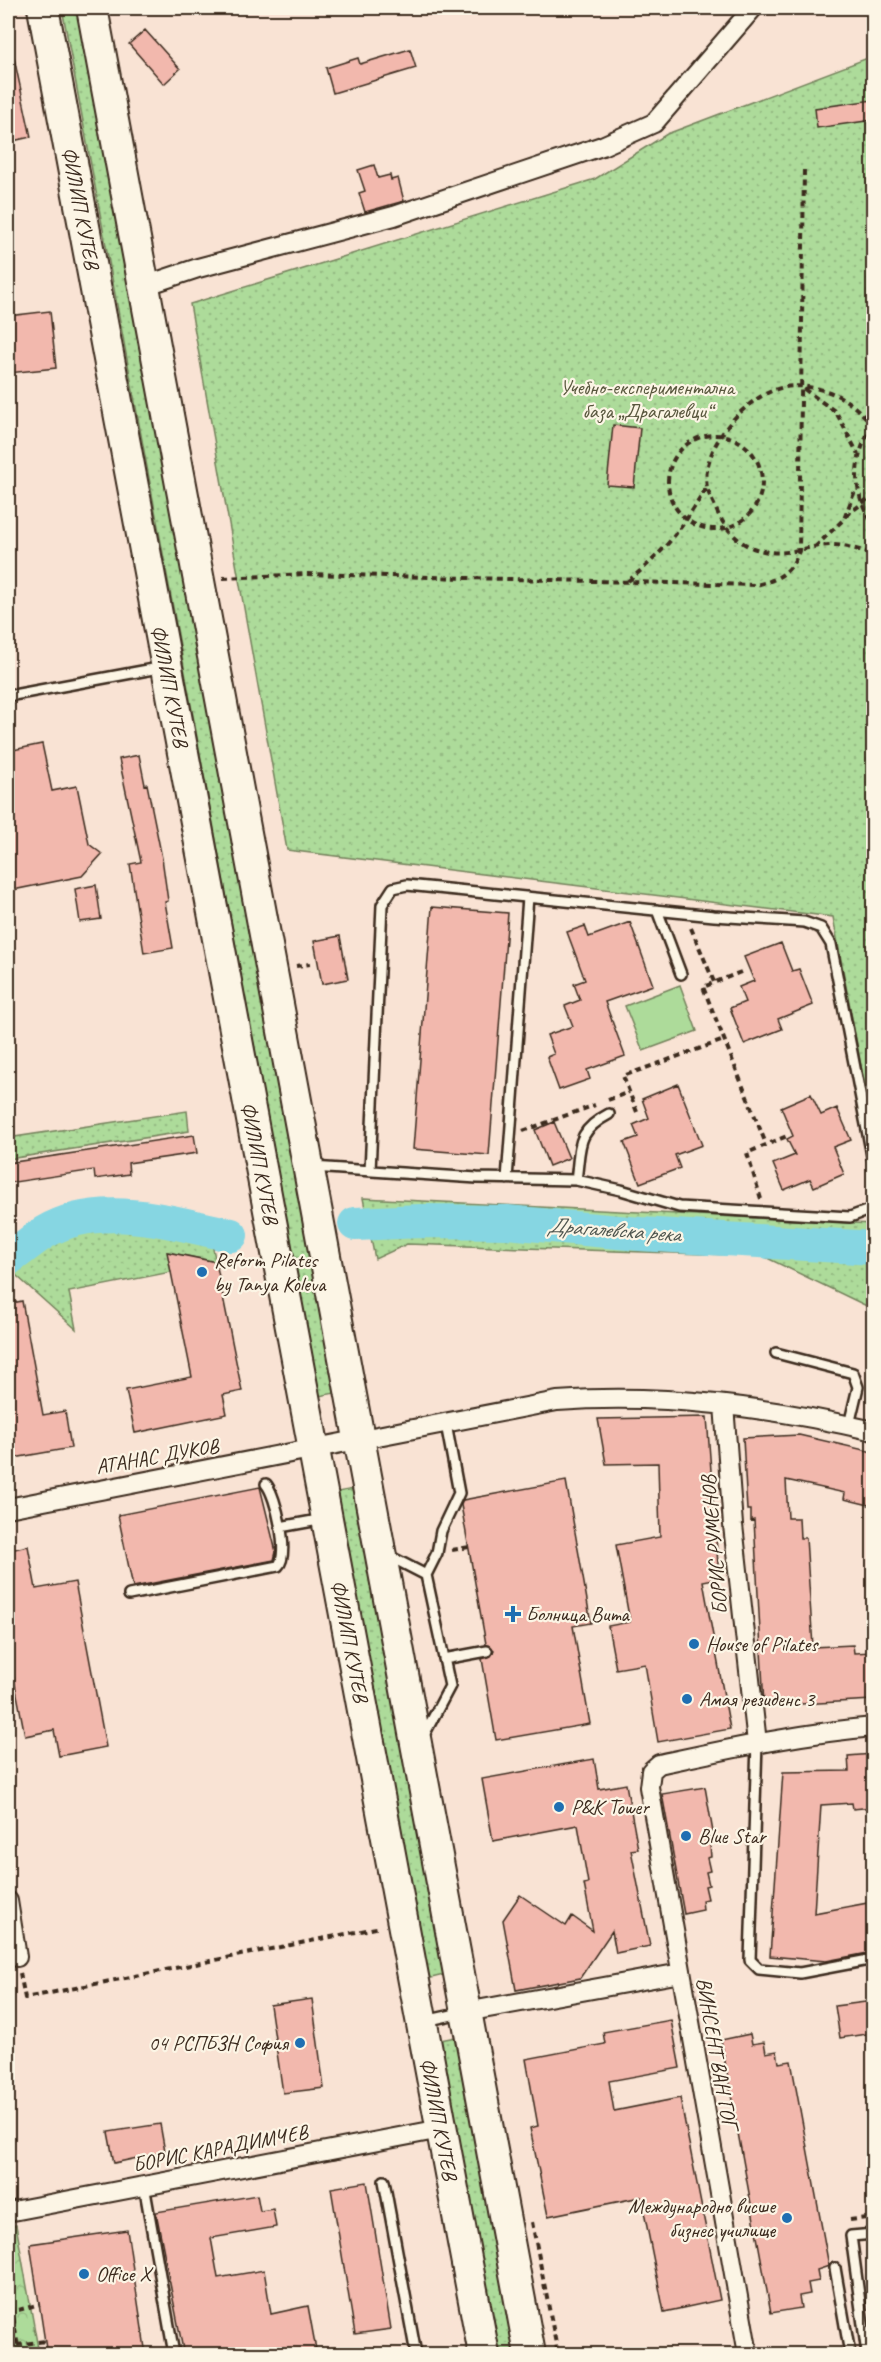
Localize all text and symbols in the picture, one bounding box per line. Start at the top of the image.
street label: ФИЛИП КУТЕВ [56,145,106,273]
park label: Учебно-експериментална база „Драгалевци“ [560,374,737,424]
street label: ФИЛИП КУТЕВ [145,623,195,751]
street label: ФИЛИП КУТЕВ [235,1100,285,1228]
water label: Драгалевска река [546,1211,684,1249]
place label: Reform Pilates by Tanya Koleva [214,1247,327,1297]
marker: Reform Pilates by Tanya Koleva [195,1265,209,1279]
street label: АТАНАС ДУКОВ [94,1432,223,1480]
street label: БОРИС РУМЕНОВ [695,1472,733,1616]
street label: ФИЛИП КУТЕВ [325,1578,375,1706]
place label: Болница Вита [526,1601,630,1627]
marker: Болница Вита [504,1605,522,1623]
place label: House of Pilates [706,1631,819,1657]
marker: House of Pilates [687,1637,701,1651]
place label: Амая резиденс 3 [699,1686,816,1712]
marker: Амая резиденс 3 [680,1692,694,1706]
place label: P&K Tower [571,1794,650,1820]
marker: P&K Tower [552,1800,566,1814]
place label: Blue Star [698,1823,767,1849]
marker: Blue Star [679,1829,693,1843]
street label: ВИНСЕНТ ВАН ГОГ [691,1975,744,2136]
place label: 04 РСПБЗН София [149,2030,290,2056]
marker: 04 РСПБЗН София [293,2036,307,2050]
street label: ФИЛИП КУТЕВ [414,2056,464,2184]
street label: БОРИС КАРАДИМЧЕВ [130,2118,312,2178]
place label: Международно висше бизнес училище [628,2193,777,2243]
marker: Международно висше бизнес училище [780,2211,794,2225]
place label: Office X [96,2261,154,2287]
marker: Office X [77,2267,91,2281]

